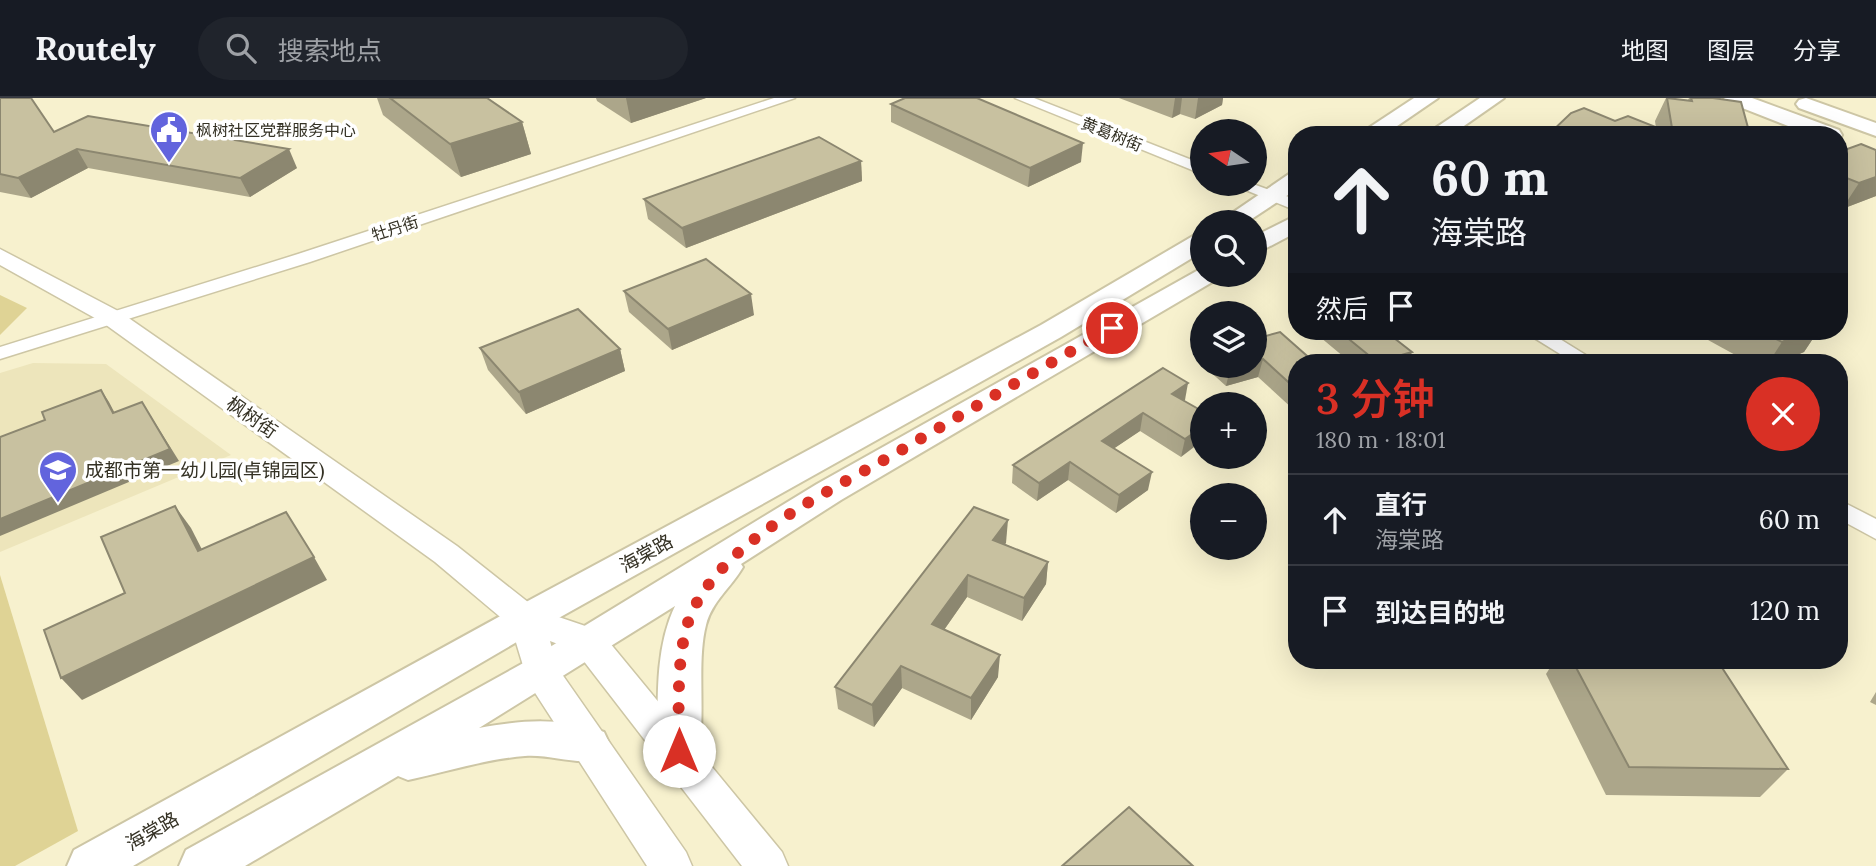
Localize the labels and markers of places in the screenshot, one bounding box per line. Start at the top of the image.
public building icon: 枫树社区党群服务中心 [148,109,190,164]
place label: 枫树社区党群服务中心 [196,120,356,140]
pin [1082,298,1142,358]
school or university icon: 成都市第一幼儿园(卓锦园区) [37,449,79,504]
place label: 成都市第一幼儿园(卓锦园区) [85,458,325,483]

